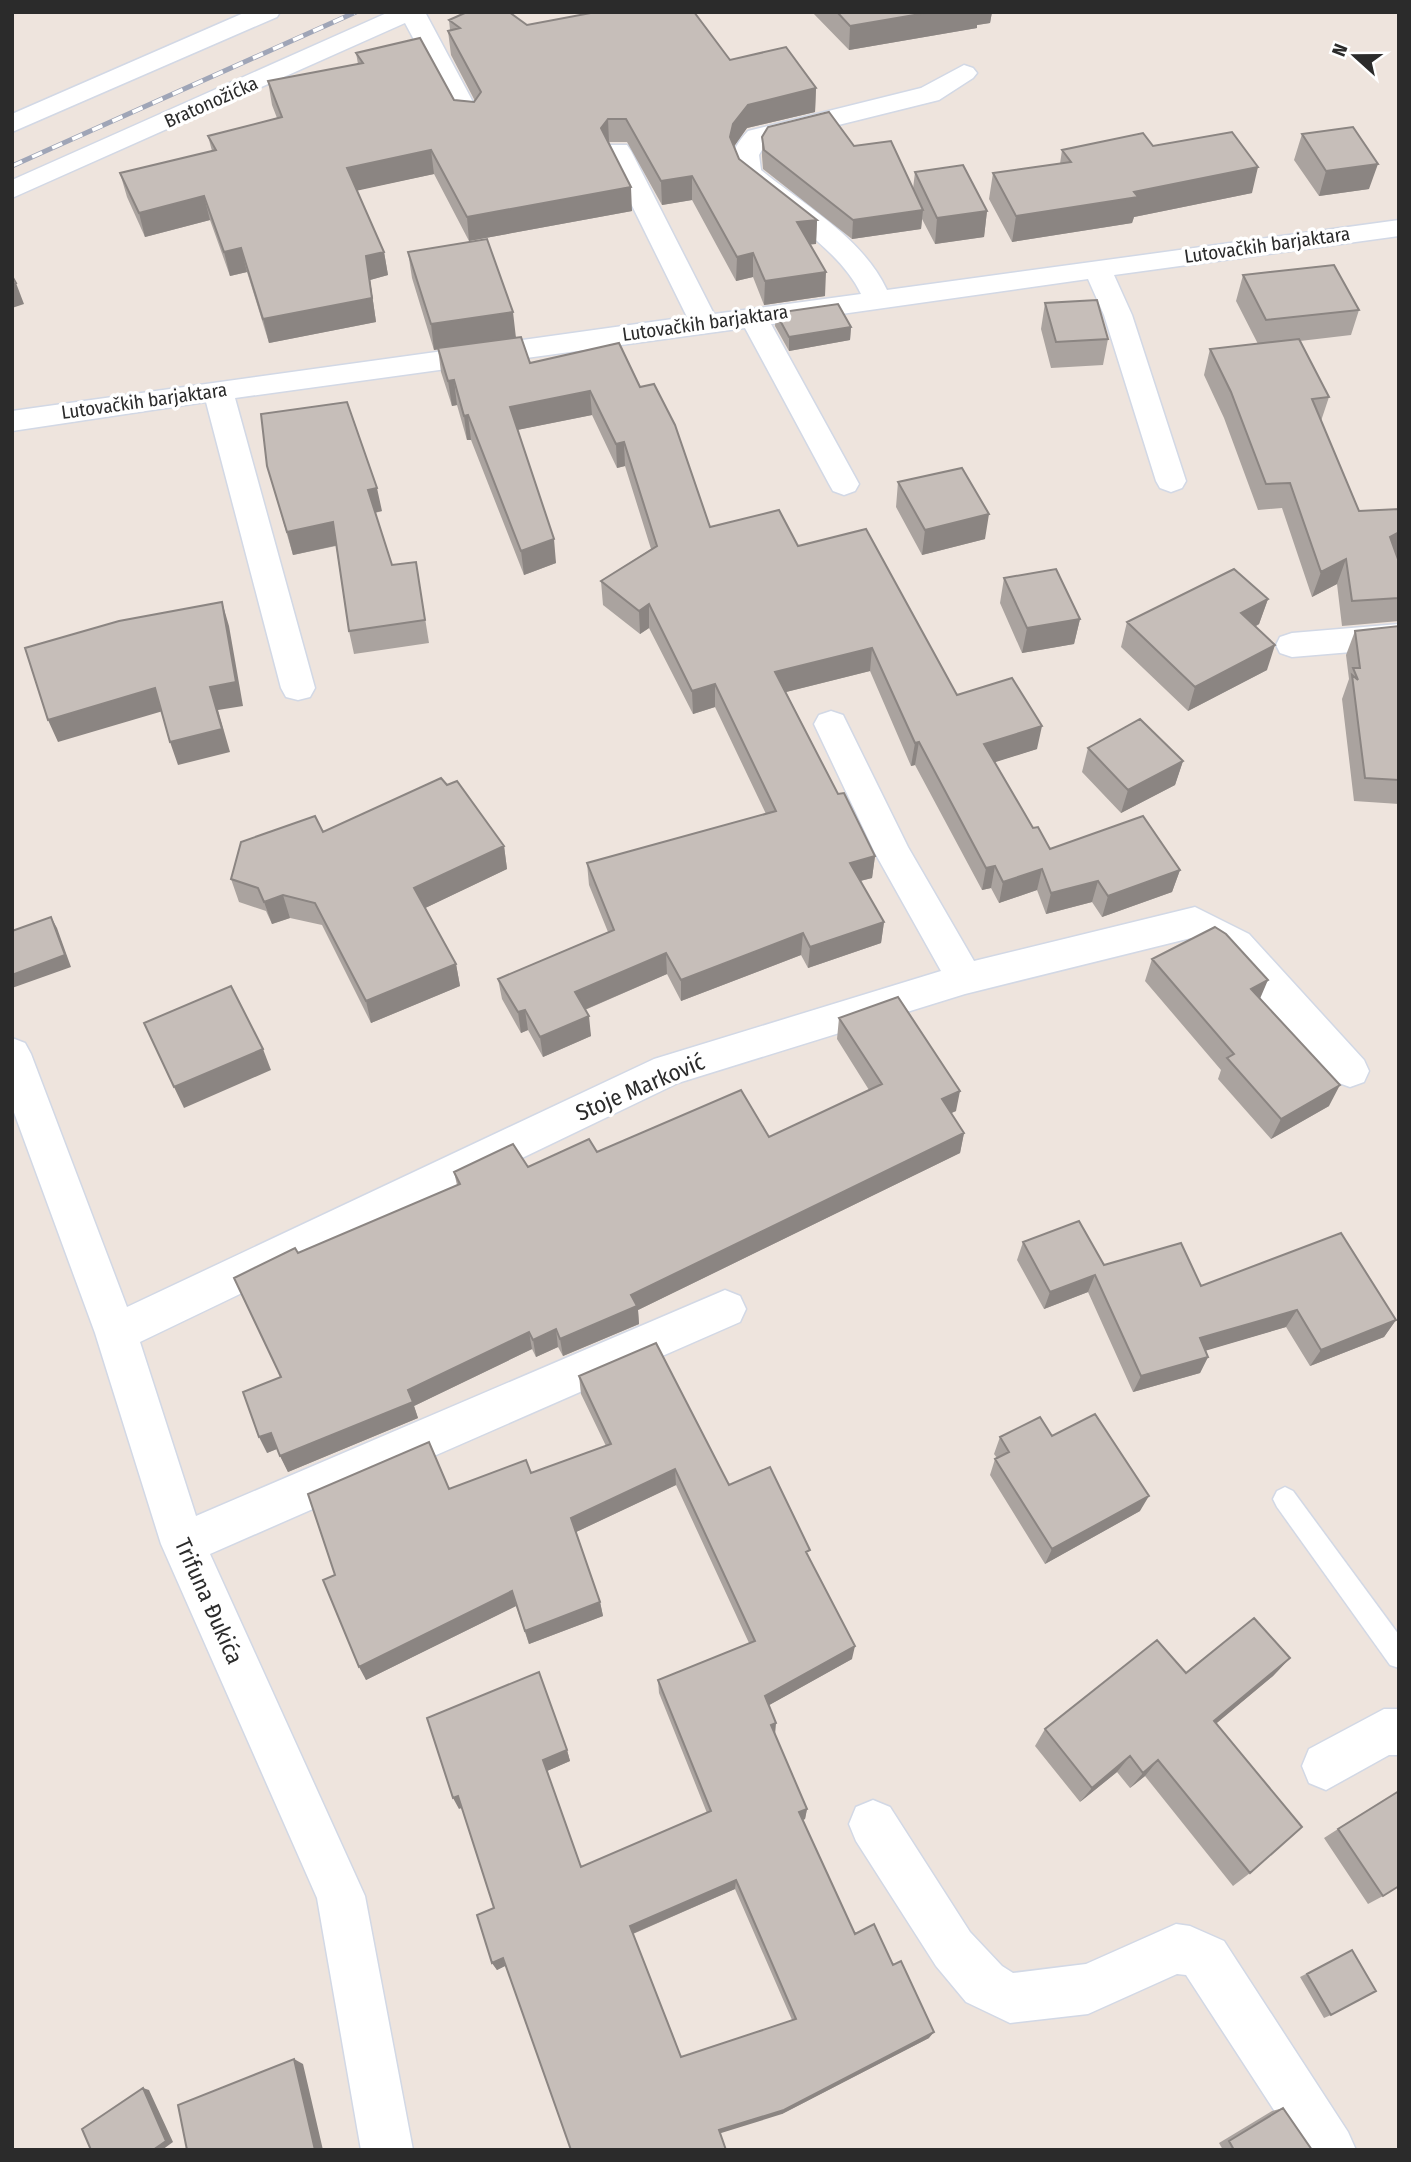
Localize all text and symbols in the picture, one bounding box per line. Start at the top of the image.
north arrow [1320,21,1390,91]
text: N [1327,41,1352,60]
street label: Bratonožićka [161,71,261,133]
street label: Lutovačkih barjaktara [1183,222,1351,268]
street label: Lutovačkih barjaktara [621,300,789,346]
street label: Lutovačkih barjaktara [60,378,228,424]
street label: Stoje Marković [571,1047,709,1127]
street label: Trifuna Đukića [169,1534,249,1668]

